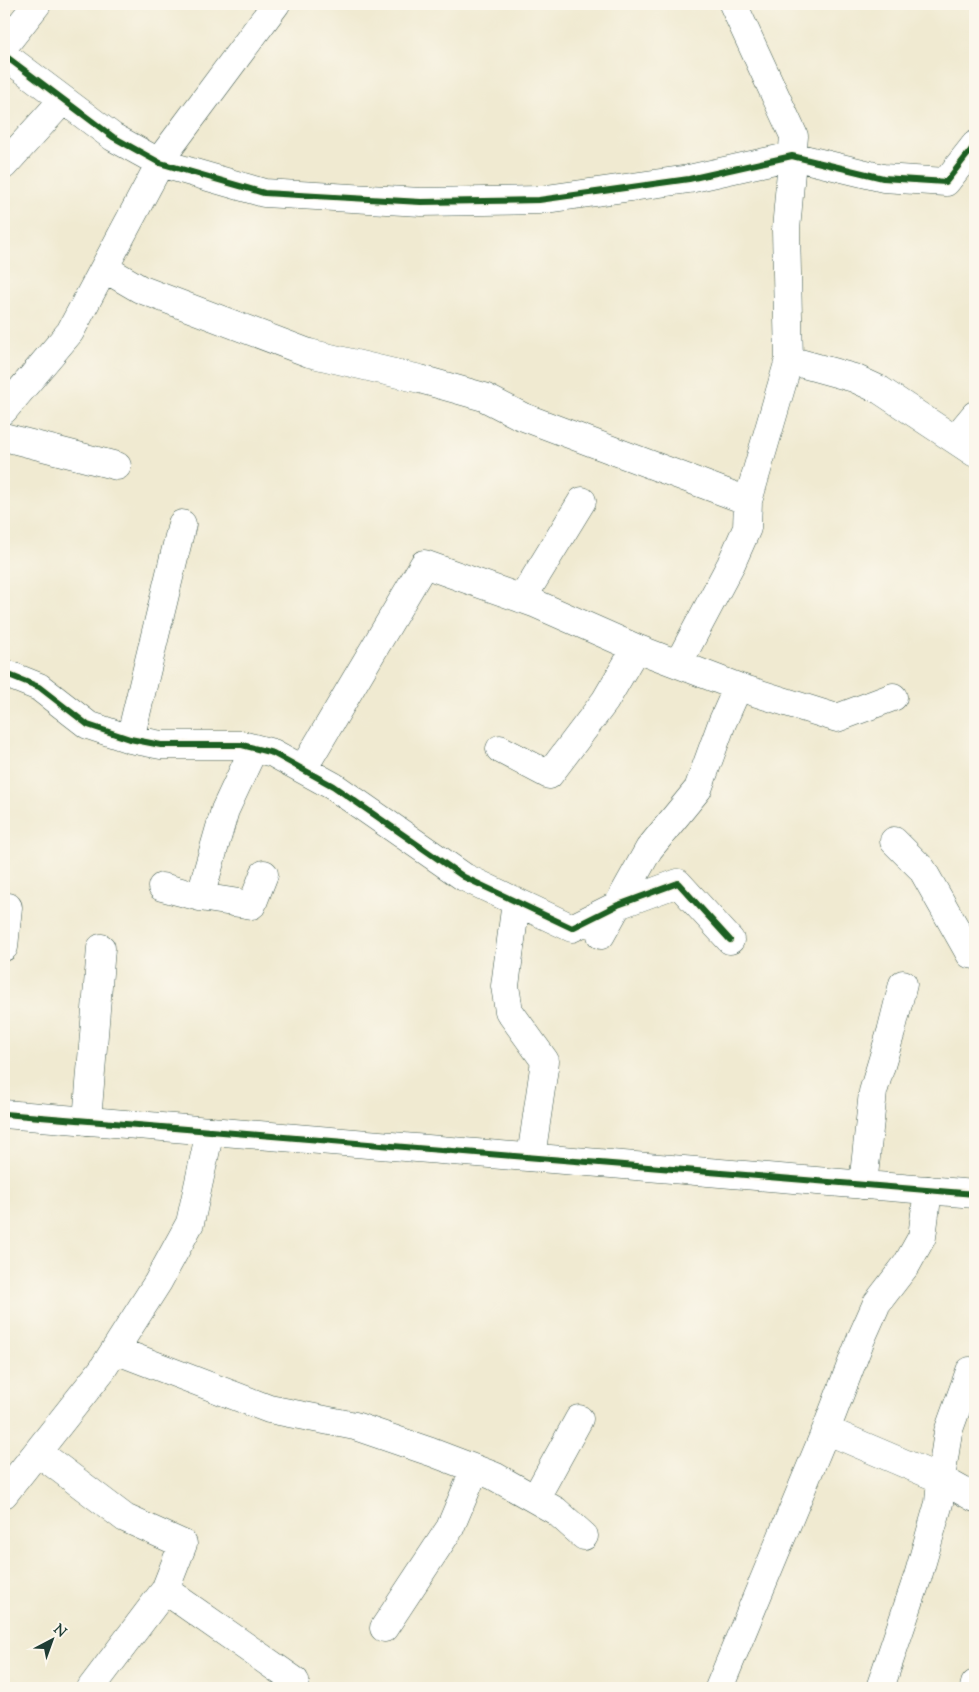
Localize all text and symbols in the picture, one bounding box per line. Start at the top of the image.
north arrow [28,1614,78,1664]
text: N [48,1620,70,1643]

